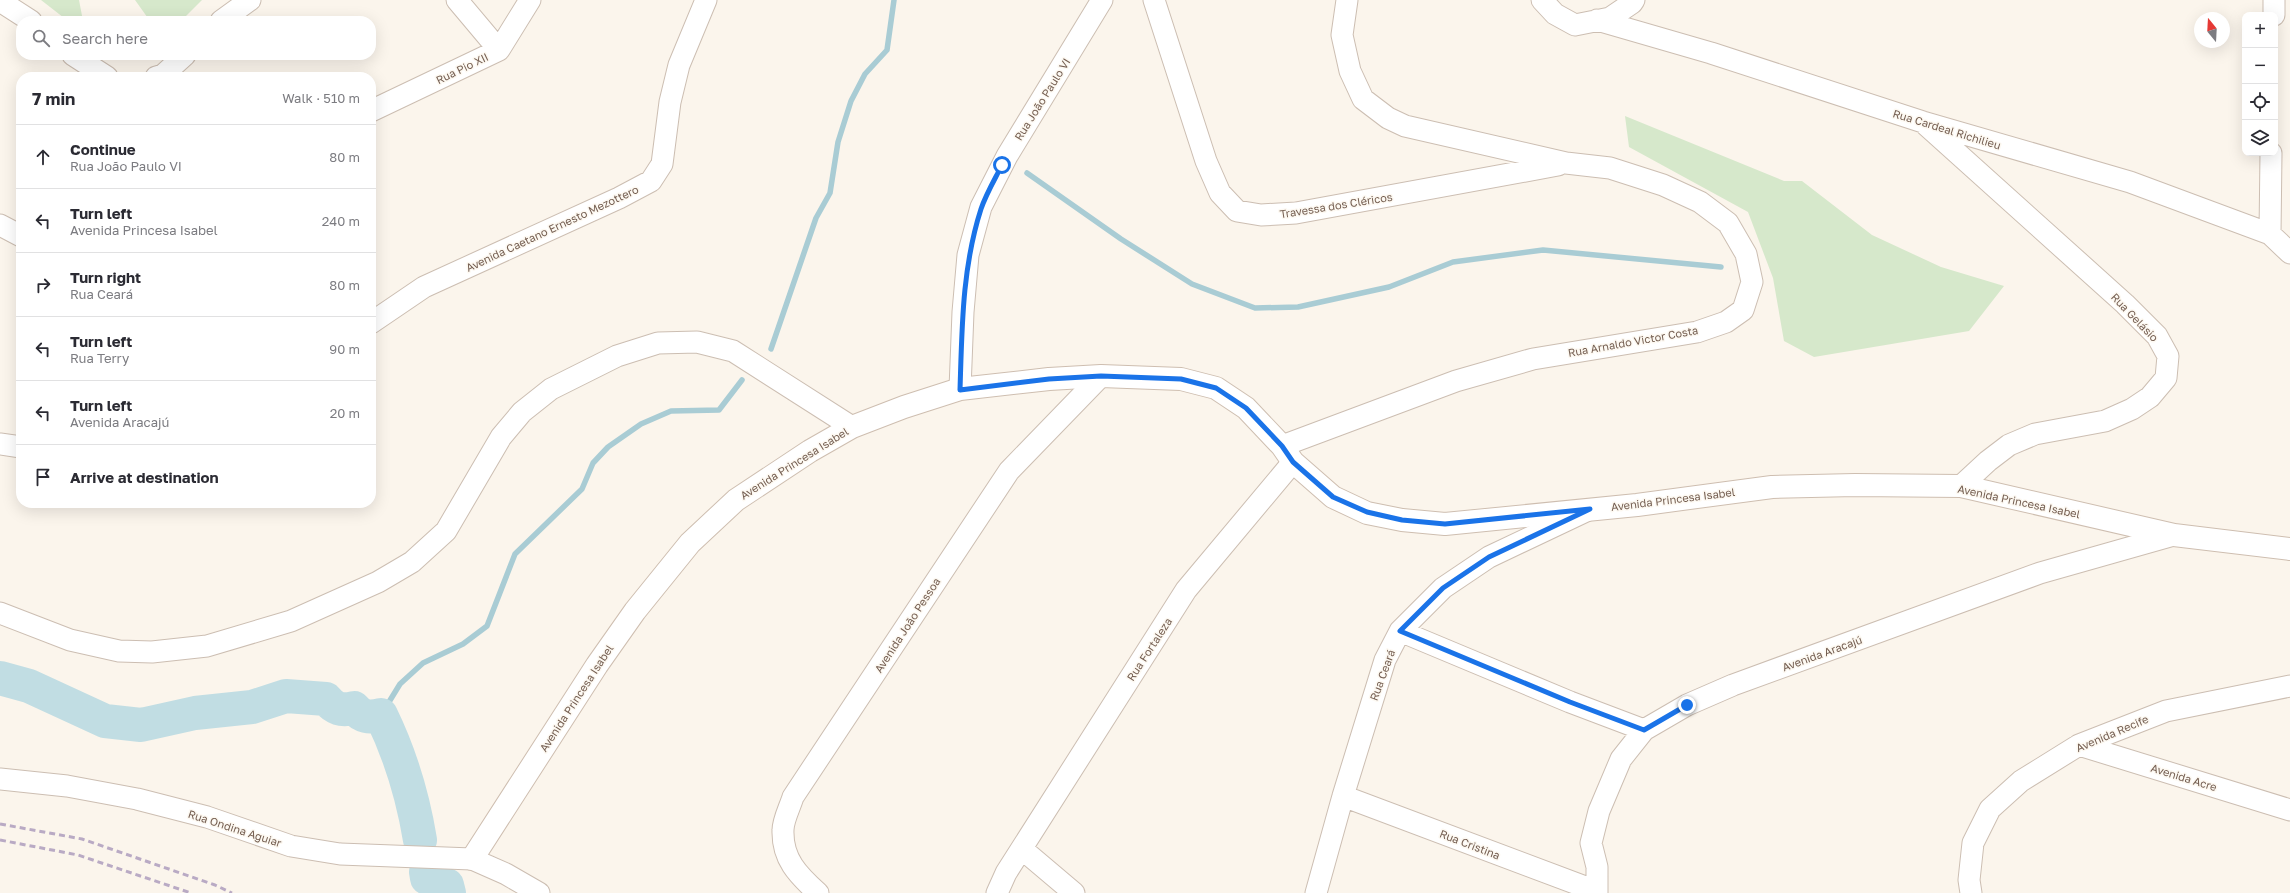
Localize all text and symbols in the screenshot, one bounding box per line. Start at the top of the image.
north arrow [2194,12,2230,48]
map controls [2242,12,2278,156]
button: + [2242,12,2278,48]
search box [16,16,376,60]
icon: search [30,27,52,49]
text: Search here [62,29,148,47]
button: − [2242,48,2278,84]
street label: Rua Pio XII [434,50,490,86]
street label: Rua João Paulo VI [1011,55,1073,143]
button: locate [2242,84,2278,120]
text: 7 min [32,88,75,109]
text: Walk · 510 m [282,90,360,106]
street label: Rua Cardeal Richilieu [1892,106,2002,152]
button: layers [2242,120,2278,156]
text: Continue [70,140,136,158]
icon: ahead [32,146,54,168]
text: 80 m [329,149,360,165]
route start [993,156,1011,174]
text: Rua João Paulo VI [70,158,182,174]
street label: Avenida Caetano Ernesto Mezottero [464,182,641,274]
street label: Travessa dos Cléricos [1279,190,1393,220]
text: Turn left [70,204,132,222]
icon: left [32,210,54,232]
text: 240 m [322,213,360,229]
text: Avenida Princesa Isabel [70,222,218,238]
text: Turn right [70,268,141,286]
icon: right [32,274,54,296]
text: 80 m [329,277,360,293]
text: Rua Ceará [70,286,133,302]
street label: Rua Gelásio [2109,290,2162,344]
street label: Rua Arnaldo Victor Costa [1567,323,1699,359]
text: Turn left [70,332,132,350]
icon: left [32,338,54,360]
text: 90 m [329,341,360,357]
text: Rua Terry [70,350,129,366]
text: Turn left [70,396,132,414]
icon: left [32,402,54,424]
text: 20 m [330,405,360,421]
text: Avenida Aracajú [70,414,169,430]
street label: Avenida Princesa Isabel [738,424,851,502]
icon: arrive [32,466,54,488]
text: Arrive at destination [70,468,219,486]
street label: Avenida Princesa Isabel [1957,482,2082,520]
street label: Avenida Princesa Isabel [1610,485,1736,513]
street label: Avenida João Pessoa [871,575,943,675]
street label: Rua Fortaleza [1124,615,1174,683]
street label: Avenida Aracajú [1780,633,1864,673]
street label: Avenida Princesa Isabel [537,642,616,754]
street label: Rua Ceará [1367,648,1397,702]
route end [1678,696,1696,714]
street label: Avenida Recife [2074,712,2150,754]
street label: Avenida Acre [2149,761,2219,793]
street label: Rua Ondina Aguiar [187,807,284,849]
street label: Rua Cristina [1438,827,1502,861]

